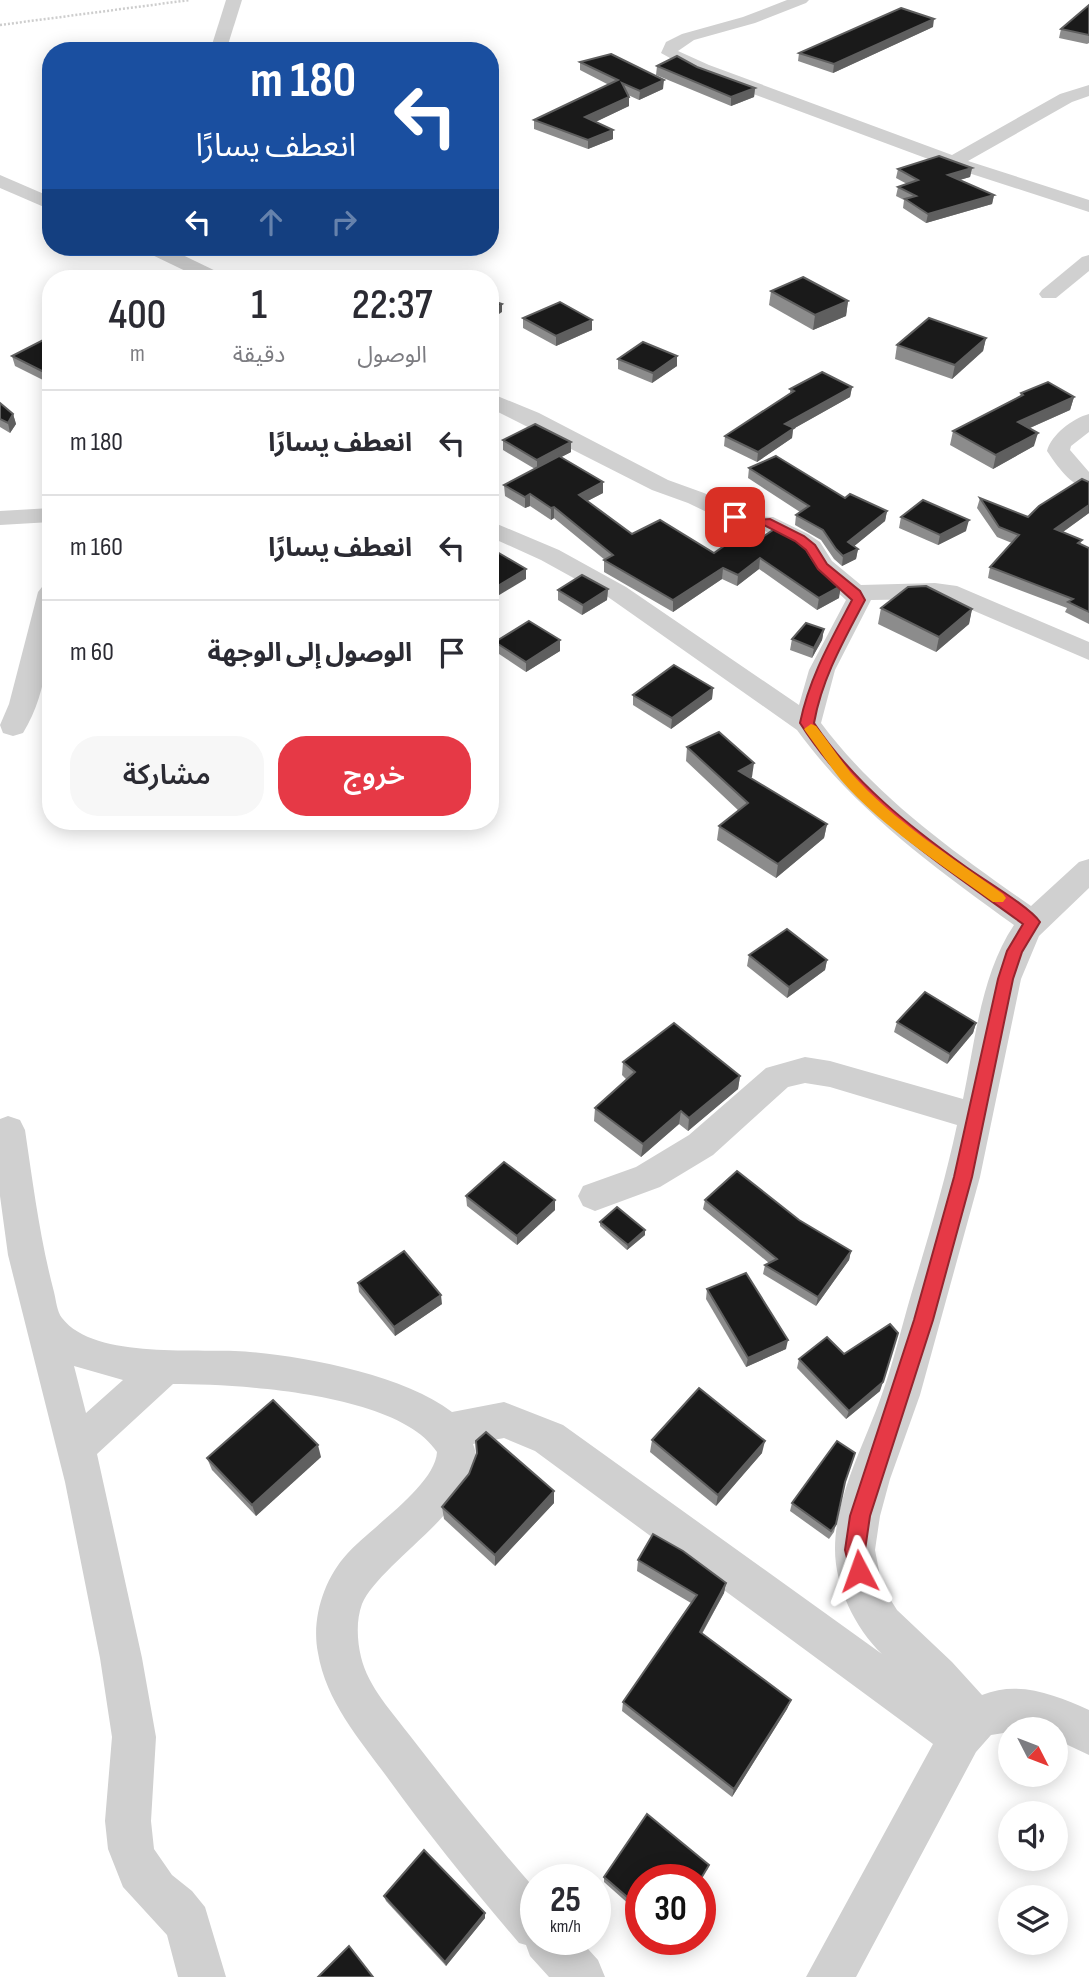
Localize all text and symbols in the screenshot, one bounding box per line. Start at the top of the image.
text: 180 m [250,52,356,111]
icon: left [380,70,471,161]
text: انعطف يسارًا [196,127,356,166]
icon: left [179,203,217,241]
icon: ahead [252,203,290,241]
icon: right [325,203,363,241]
text: 1 [251,280,267,331]
text: 22:37 [352,280,432,331]
text: 400 [109,290,166,341]
text: m [130,340,145,368]
text: دقيقة [233,341,285,369]
text: الوصول [357,341,427,369]
icon: left [433,424,471,462]
text: 180 m [70,427,123,458]
text: انعطف يسارًا [268,428,412,459]
pin [705,487,765,547]
icon: arrive [716,498,754,536]
icon: left [433,529,471,567]
text: 160 m [70,532,123,563]
text: انعطف يسارًا [268,533,412,564]
icon: arrive [433,634,471,672]
text: 60 m [70,637,114,668]
text: الوصول إلى الوجهة [208,638,412,669]
button: مشاركة [70,736,264,816]
button: خروج [278,736,471,816]
position arrow [822,1534,896,1608]
north arrow [998,1717,1068,1787]
map controls [998,1717,1068,1955]
button: sound [998,1801,1068,1871]
speed limit sign: 30 [625,1864,716,1955]
text: 25 [550,1879,581,1922]
button: layers [998,1885,1068,1955]
text: km/h [550,1916,581,1937]

